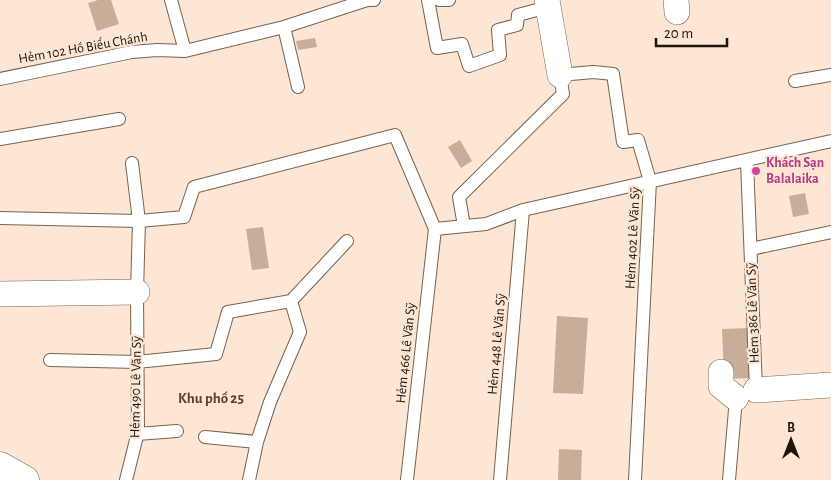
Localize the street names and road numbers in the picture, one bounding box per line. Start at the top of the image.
street label: Hẻm 102 Hồ Biểu Chánh [17,28,149,66]
street label: Hẻm 402 Lê Văn Sỹ [623,187,643,289]
street label: Hẻm 386 Lê Văn Sỹ [744,263,762,363]
street label: Hẻm 448 Lê Văn Sỹ [486,293,508,395]
street label: Hẻm 466 Lê Văn Sỹ [394,302,418,404]
street label: Hẻm 490 Lê Văn Sỹ [128,336,144,438]

